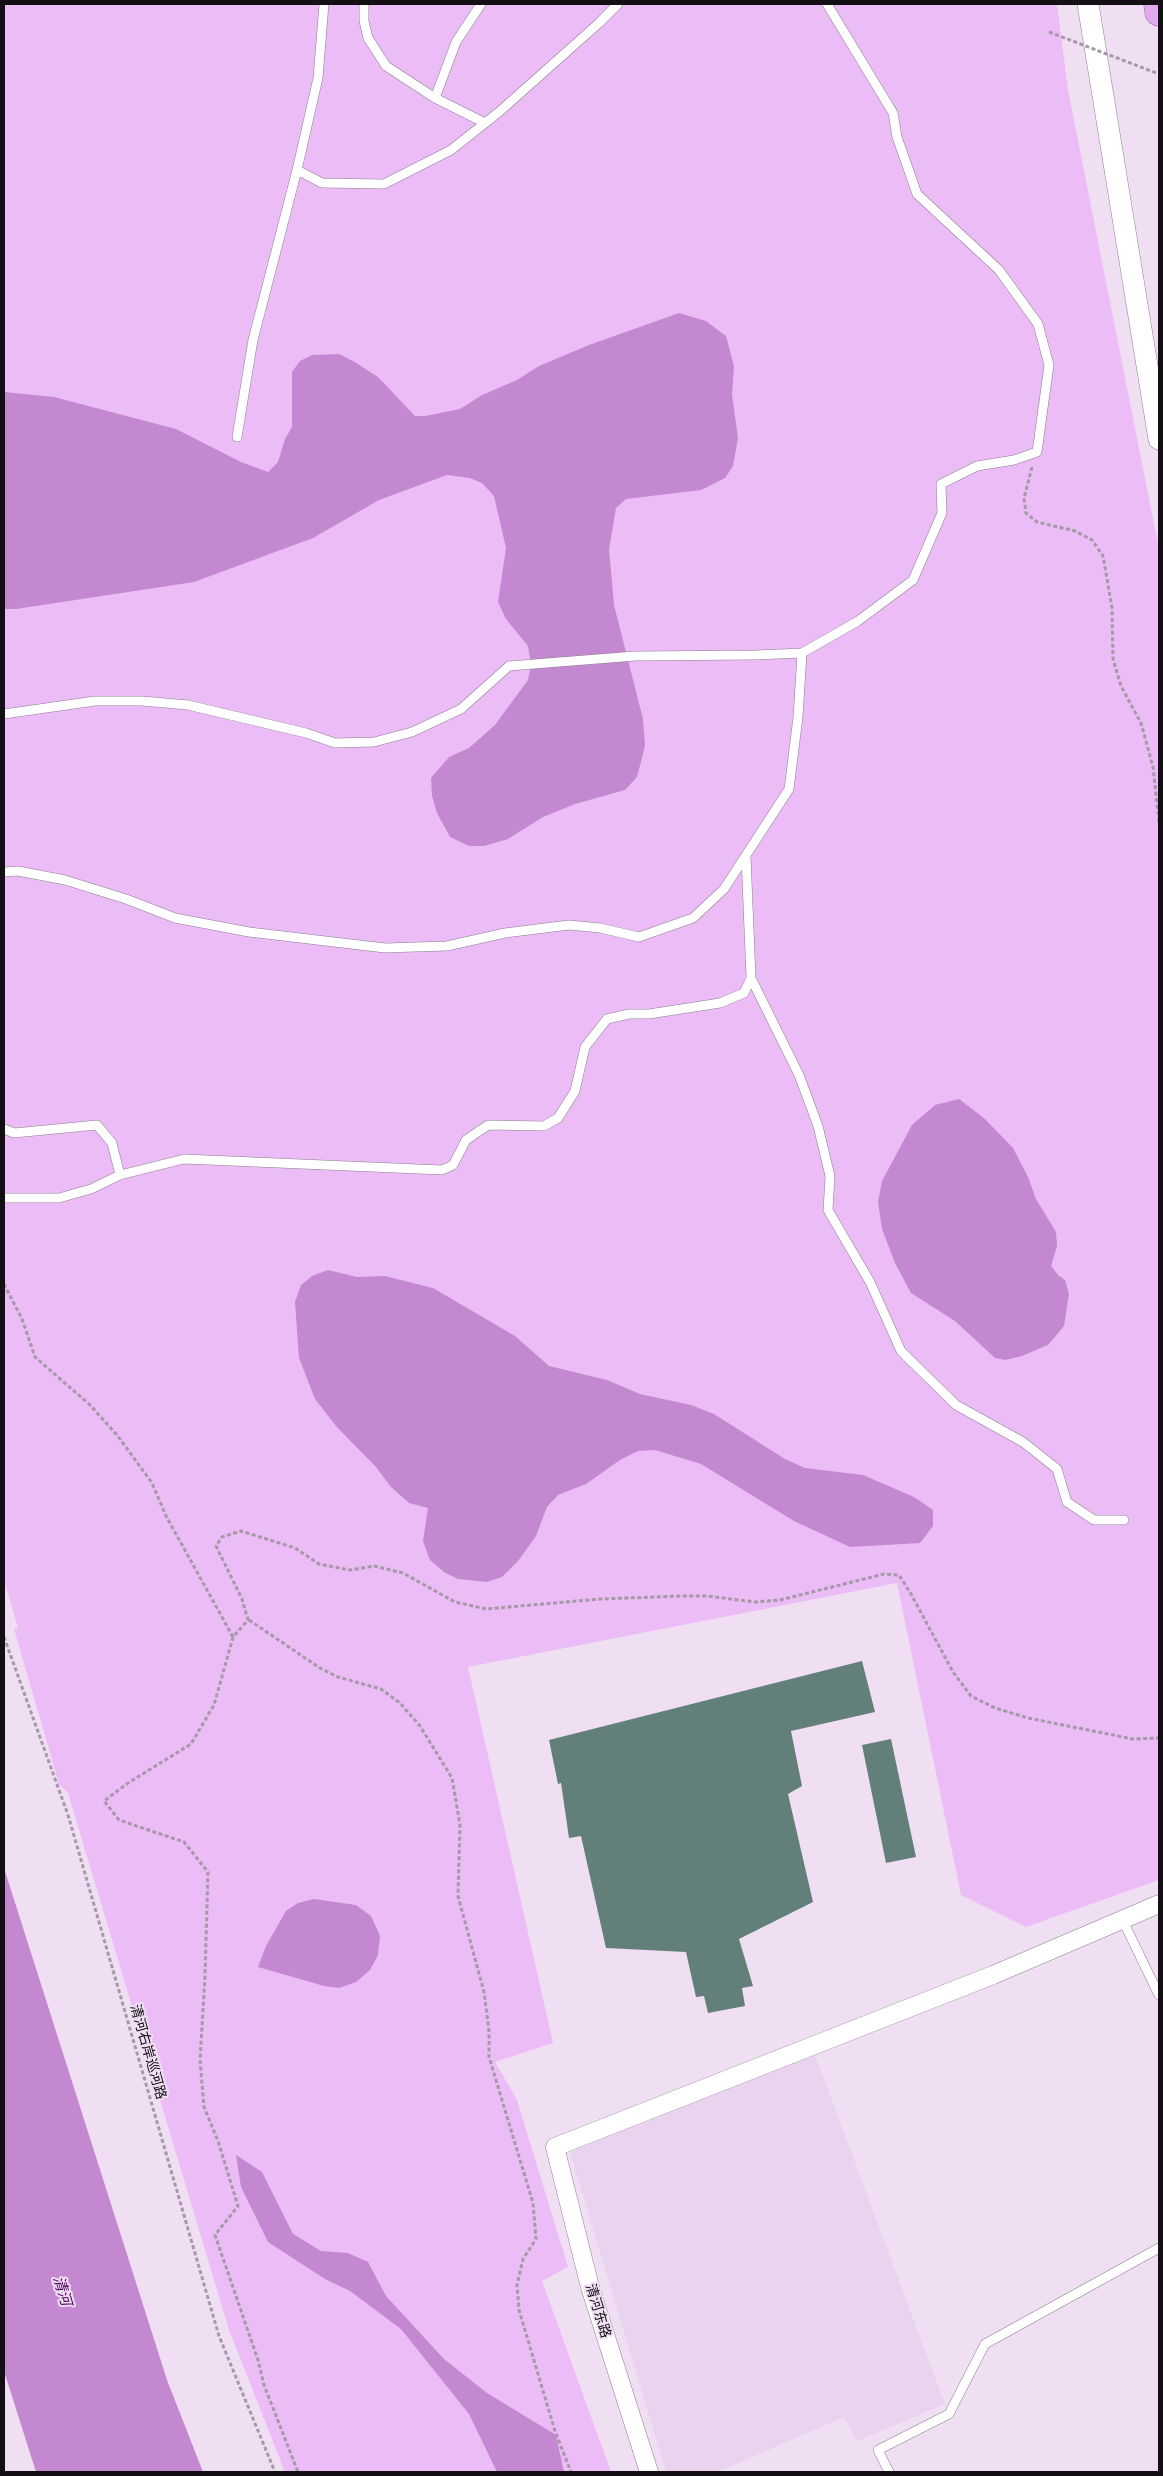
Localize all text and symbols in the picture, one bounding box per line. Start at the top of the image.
street label: 清河右岸巡河路 [126,2003,170,2101]
water label: 清河 [49,2274,75,2308]
street label: 清河东路 [582,2282,614,2340]

